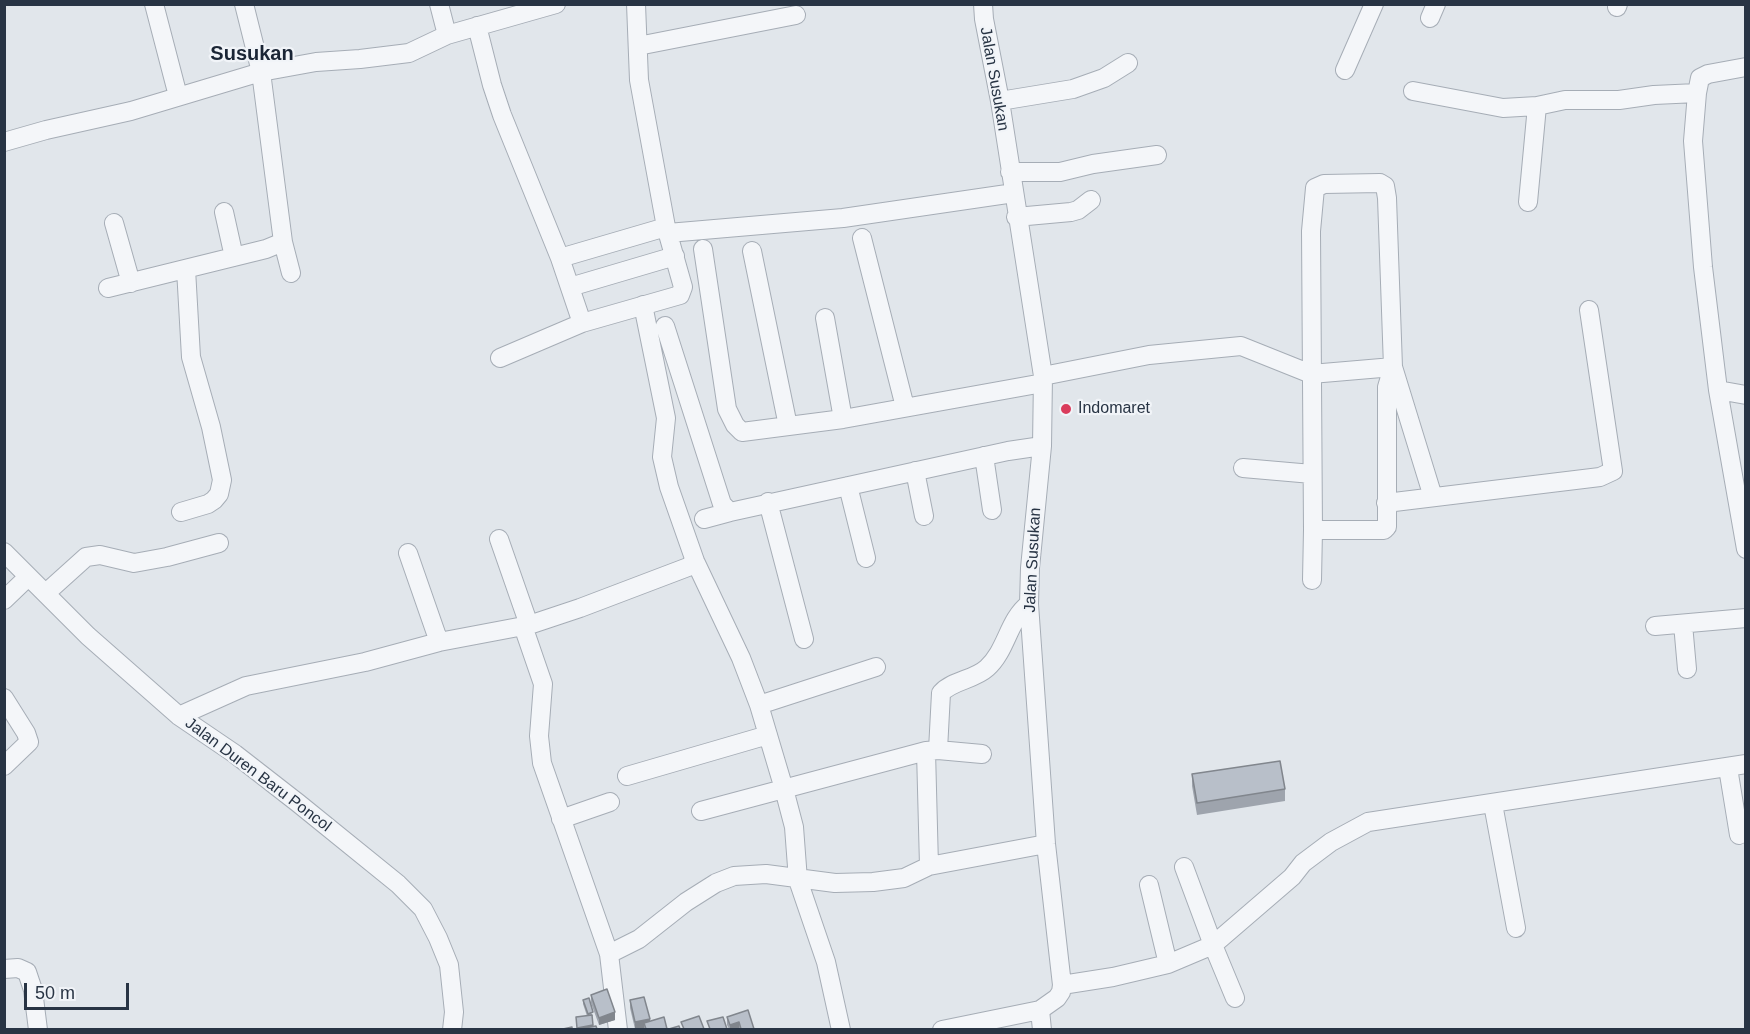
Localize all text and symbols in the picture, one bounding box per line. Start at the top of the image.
street label: Jalan Susukan [975,26,1013,132]
district label: Susukan [210,42,294,66]
place label: Indomaret [1078,399,1150,419]
marker: Indomaret [1059,402,1073,416]
street label: Jalan Susukan [1021,507,1045,613]
street label: Jalan Duren Baru Poncol [181,714,335,836]
scale bar [27,971,132,1009]
text: 50 m [35,983,75,1003]

